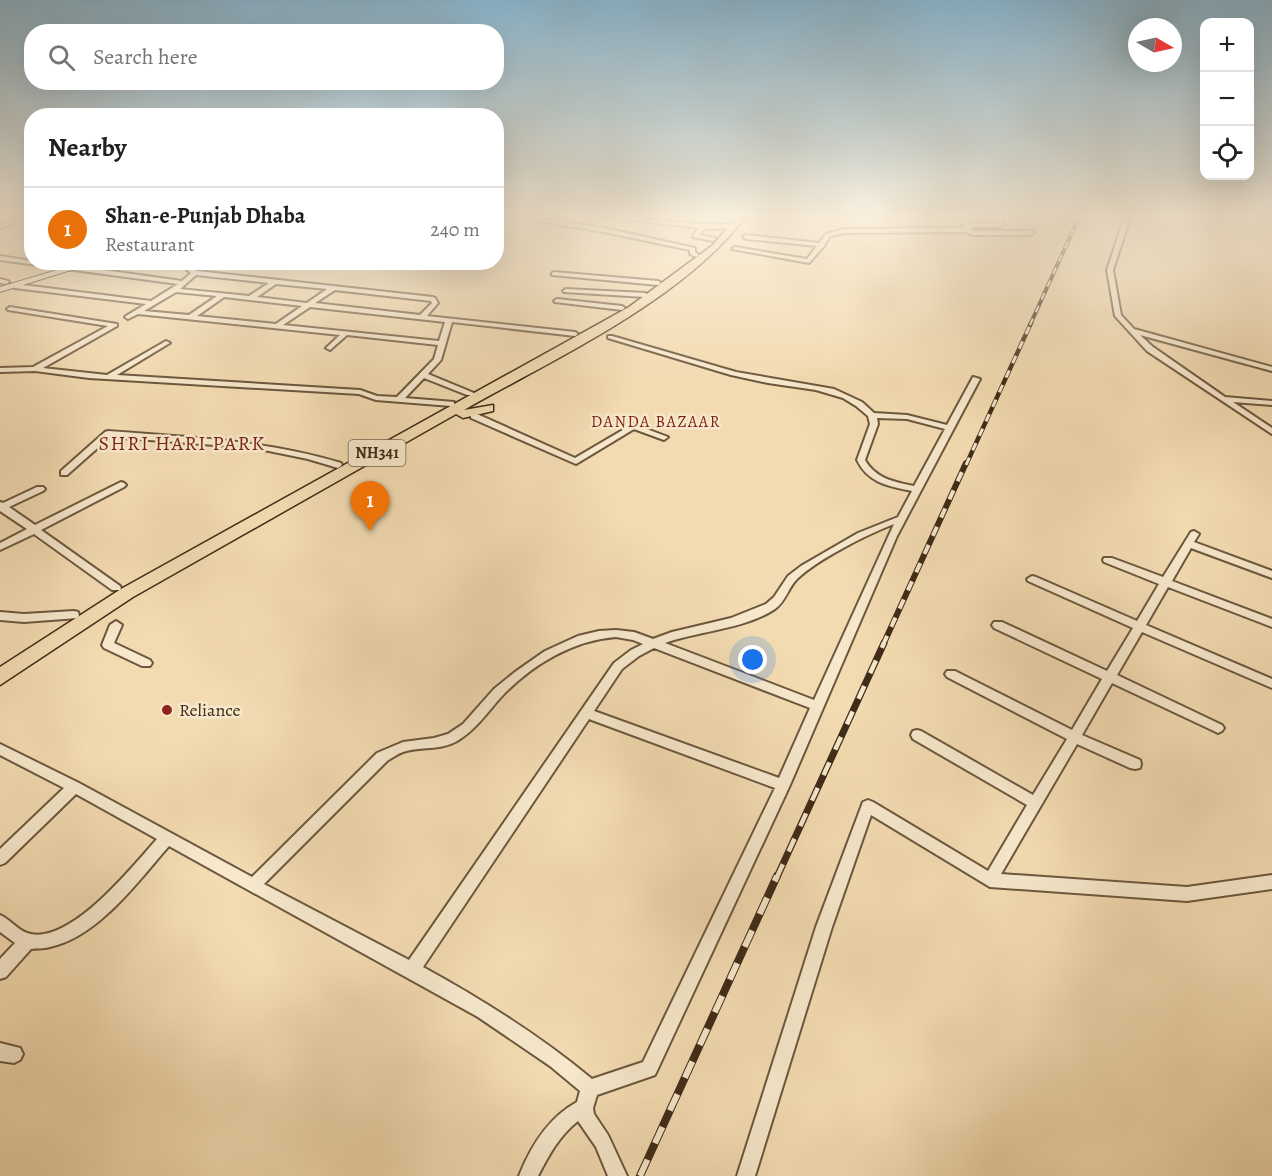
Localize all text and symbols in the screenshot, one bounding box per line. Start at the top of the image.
north arrow [1128,18,1182,72]
map controls [1200,18,1254,180]
button: + [1200,18,1254,72]
search box [24,24,504,90]
icon: search [45,41,78,74]
text: Search here [93,42,198,72]
button: − [1200,72,1254,126]
button: locate [1200,126,1254,180]
text: Nearby [48,130,127,165]
text: Shan-e-Punjab Dhaba [105,201,305,231]
text: 1 [64,216,71,243]
text: 240 m [430,216,480,243]
text: Restaurant [105,231,195,258]
district label: DANDA BAZAAR [591,411,721,433]
district label: SHRI HARI PARK [98,430,266,457]
road number: NH341 [348,440,406,466]
pin: 1 [350,482,389,531]
your location [738,645,767,674]
place label: Reliance [179,698,241,722]
marker: Reliance [160,703,174,717]

